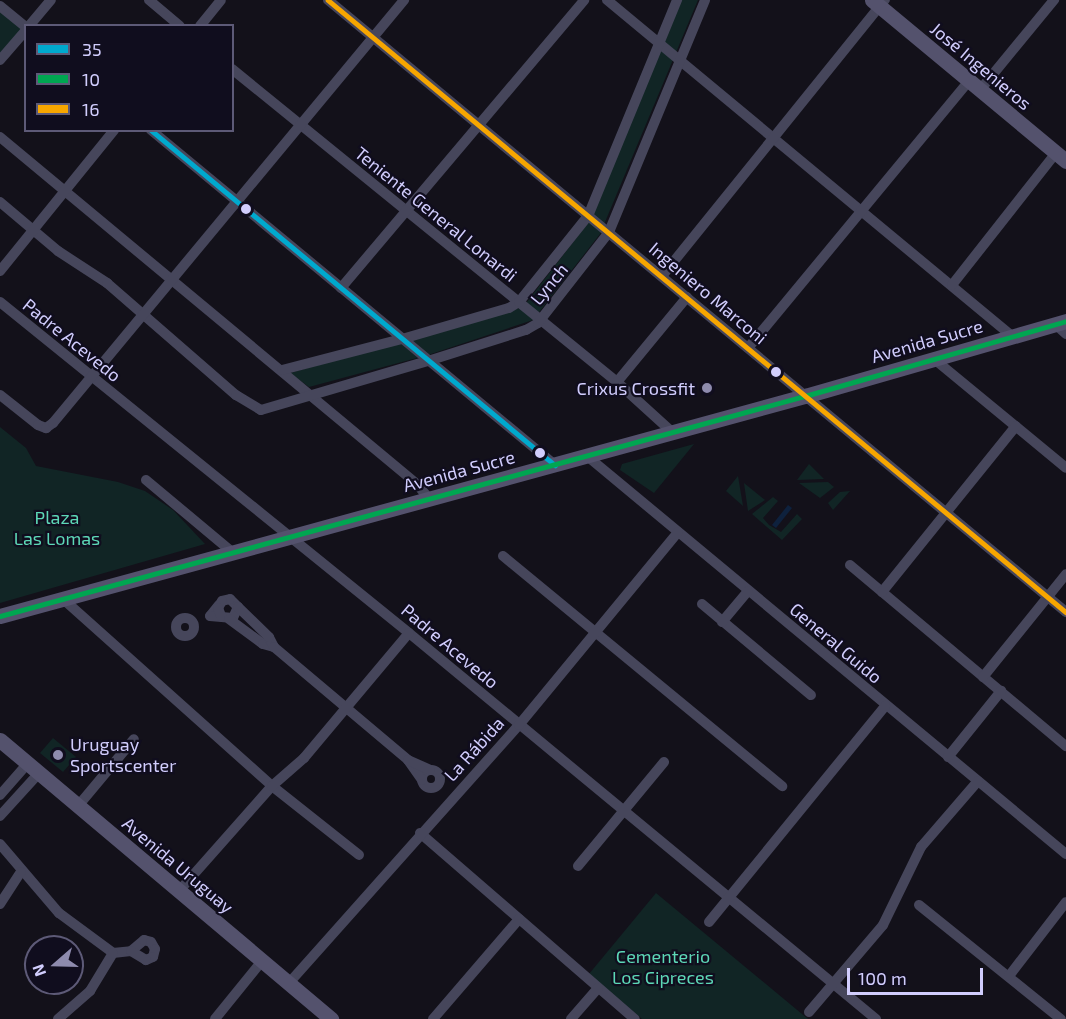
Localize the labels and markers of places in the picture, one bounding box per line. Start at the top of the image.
unlabelled marker [240,203,252,215]
unlabelled marker [770,366,782,378]
place label: Crixus Crossfit [577,377,695,399]
marker: Crixus Crossfit [700,381,714,395]
unlabelled marker [534,447,546,459]
place label: Uruguay Sportscenter [70,734,177,777]
marker: Uruguay Sportscenter [51,748,65,762]

